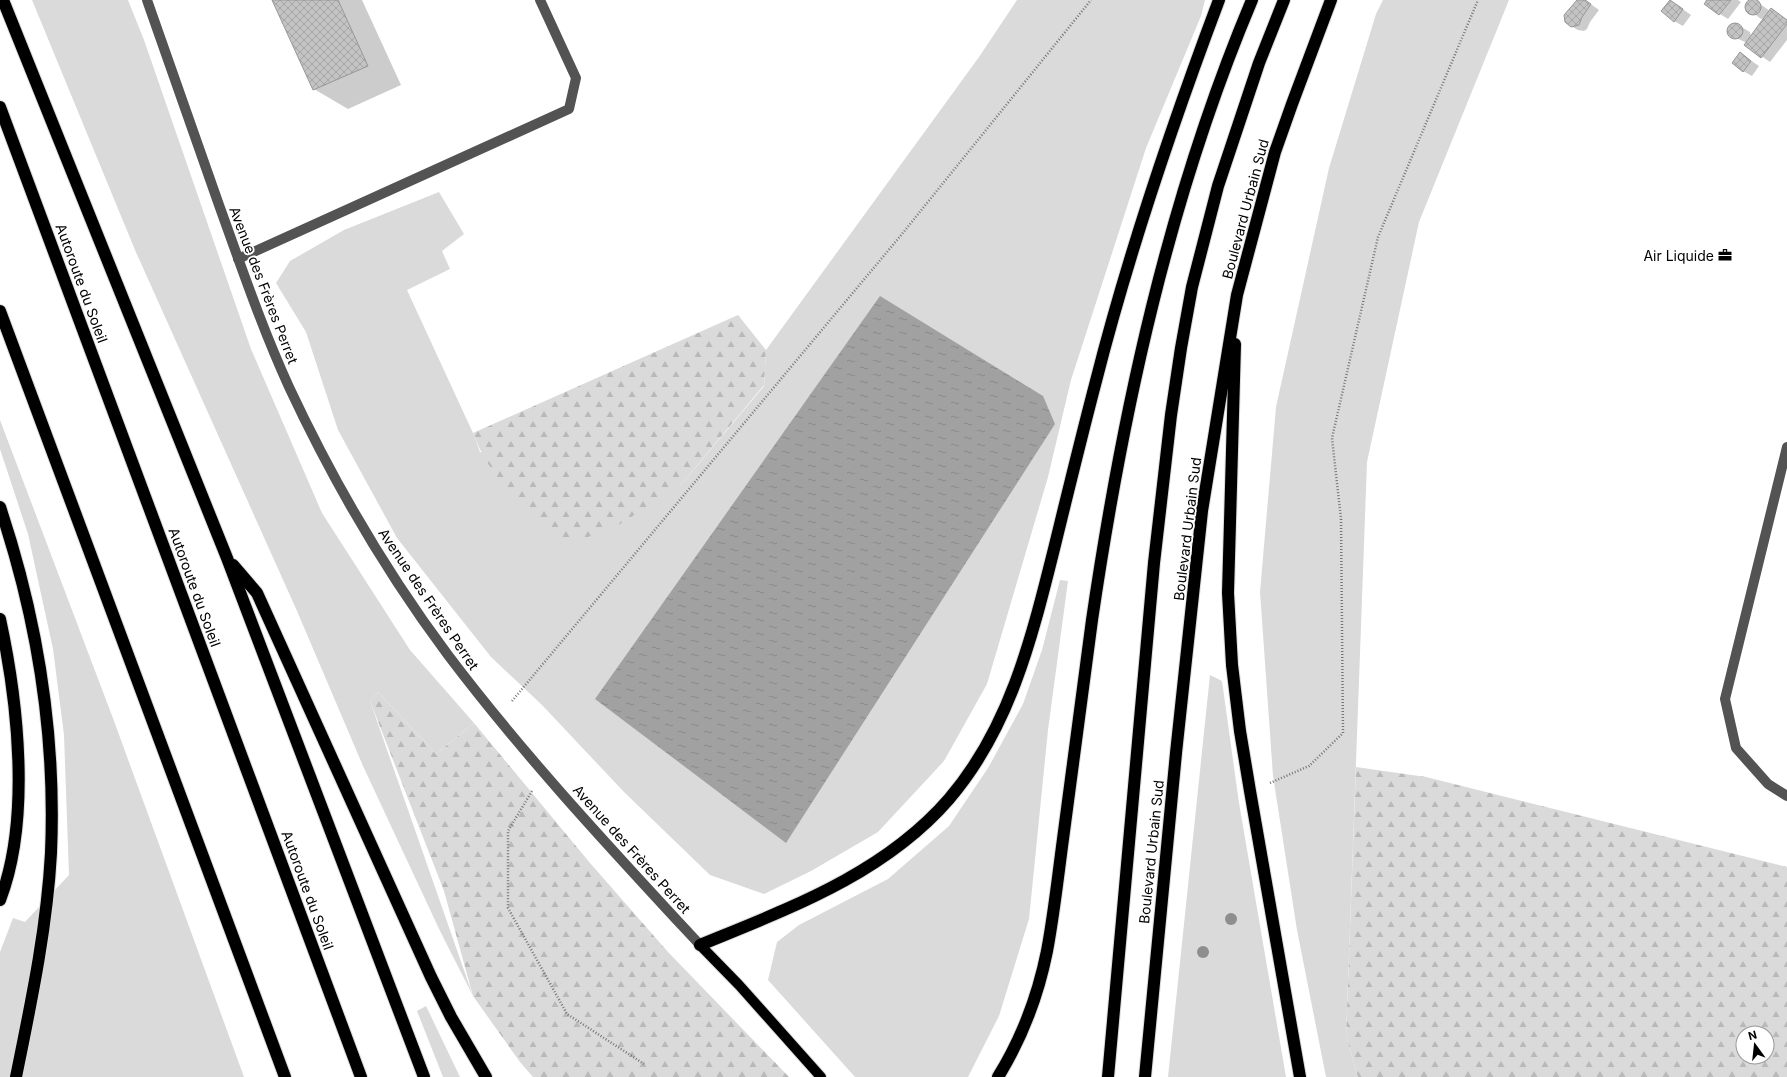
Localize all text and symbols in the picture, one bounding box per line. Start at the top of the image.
street label: Boulevard Urbain Sud [1218,137,1272,281]
street label: Avenue des Frères Perret [226,204,302,366]
street label: Autoroute du Soleil [53,221,111,345]
place label: Air Liquide [1643,247,1714,264]
office icon: Air Liquide [1717,247,1733,263]
street label: Boulevard Urbain Sud [1170,456,1204,602]
street label: Autoroute du Soleil [166,525,224,649]
street label: Avenue des Frères Perret [375,525,483,673]
street label: Boulevard Urbain Sud [1135,779,1167,925]
street label: Avenue des Frères Perret [570,781,694,917]
street label: Autoroute du Soleil [279,828,337,952]
north arrow [1735,1025,1775,1065]
text: N [1747,1027,1758,1043]

